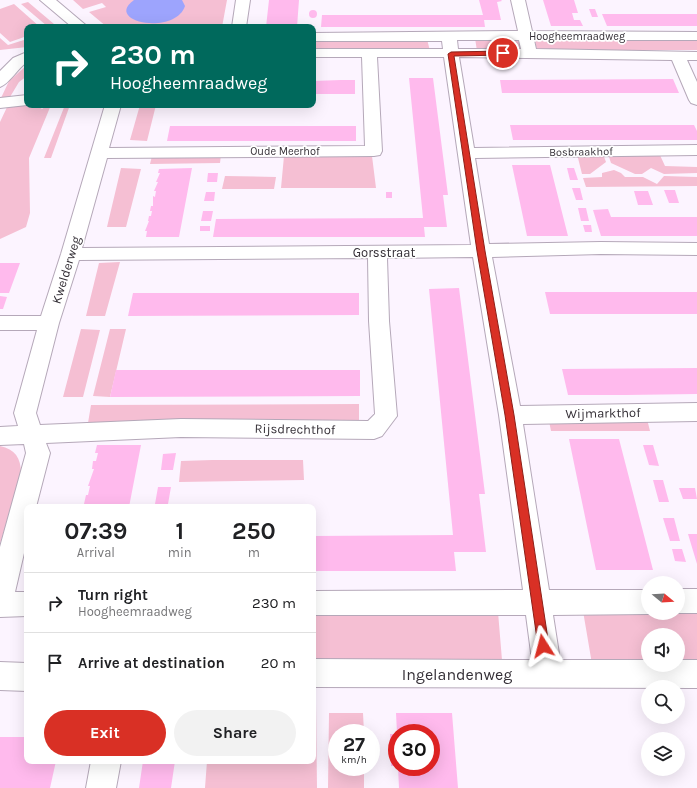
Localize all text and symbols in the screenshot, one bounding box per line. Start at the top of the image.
street label: Hoogheemraadweg [529,30,626,43]
pin [486,36,520,70]
text: 230 m [110,38,196,71]
icon: right [44,40,96,92]
icon: arrive [492,42,514,64]
text: Hoogheemraadweg [110,72,268,94]
street label: Oude Meerhof [250,145,320,158]
street label: Bosbraakhof [549,145,613,159]
street label: Kwelderweg [49,234,84,306]
street label: Gorsstraat [353,245,415,260]
street label: Wijmarkthof [565,405,641,421]
street label: Rijsdrechthof [255,421,336,437]
text: 07:39 [64,517,127,545]
text: 1 [175,517,184,545]
text: 250 [232,517,276,545]
text: Arrival [77,545,115,560]
text: min [168,545,192,560]
text: m [248,545,260,560]
north arrow [641,576,685,620]
map controls [641,576,685,776]
text: Turn right [78,586,148,604]
icon: right [44,592,66,614]
text: 230 m [252,594,296,612]
text: Hoogheemraadweg [78,604,192,619]
position arrow [522,625,564,667]
button: sound [641,628,685,672]
icon: arrive [44,652,66,674]
text: Arrive at destination [78,654,225,672]
text: 20 m [261,654,296,672]
street label: Ingelandenweg [402,665,512,684]
button: search [641,680,685,724]
button: Exit [44,710,166,756]
button: Share [174,710,296,756]
speed limit sign: 30 [388,724,440,776]
button: layers [641,732,685,776]
text: 27 [343,733,365,756]
text: km/h [341,754,367,766]

